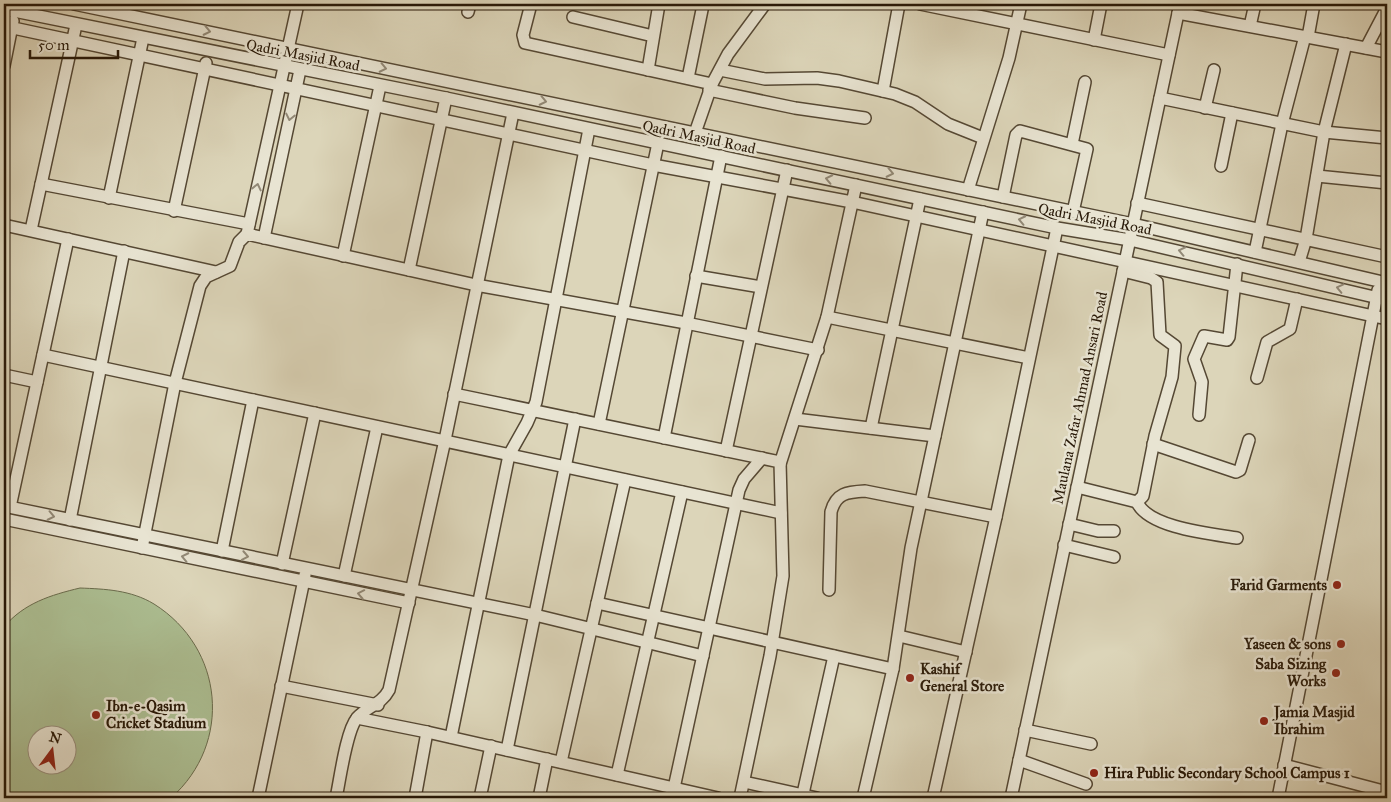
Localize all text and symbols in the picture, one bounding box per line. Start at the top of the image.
one-way arrow [203,25,212,36]
scale bar [30,28,118,60]
street label: Qadri Masjid Road [245,35,362,75]
text: 50 m [38,36,70,54]
one-way arrow [379,62,388,72]
one-way arrow [538,95,547,106]
one-way arrow [285,113,296,122]
street label: Qadri Masjid Road [641,116,758,158]
one-way arrow [886,168,894,178]
one-way arrow [825,175,833,185]
one-way arrow [252,182,262,191]
street label: Qadri Masjid Road [1037,199,1154,239]
one-way arrow [1018,216,1027,226]
one-way arrow [1177,247,1186,257]
one-way arrow [1335,283,1344,294]
street label: Maulana Zafar Ahmad Ansari Road [1049,290,1111,506]
one-way arrow [47,510,56,521]
one-way arrow [240,550,249,561]
one-way arrow [180,552,189,563]
place label: Farid Garments [1230,576,1328,594]
marker: Farid Garments [1331,579,1343,591]
one-way arrow [356,589,365,599]
place label: Yaseen & sons [1243,635,1332,653]
marker: Yaseen & sons [1335,638,1347,650]
place label: Saba Sizing Works [1255,655,1327,690]
place label: Kashif General Store [920,660,1005,695]
marker: Saba Sizing Works [1330,667,1342,679]
marker: Kashif General Store [904,672,916,684]
place label: Ibn-e-Qasim Cricket Stadium [106,697,207,732]
place label: Jamia Masjid Ibrahim [1272,703,1355,738]
marker: Ibn-e-Qasim Cricket Stadium [90,709,102,721]
marker: Jamia Masjid Ibrahim [1258,715,1270,727]
north arrow [28,724,78,774]
text: N [47,728,63,748]
place label: Hira Public Secondary School Campus 1 [1104,764,1350,783]
marker: Hira Public Secondary School Campus 1 [1088,767,1100,779]

